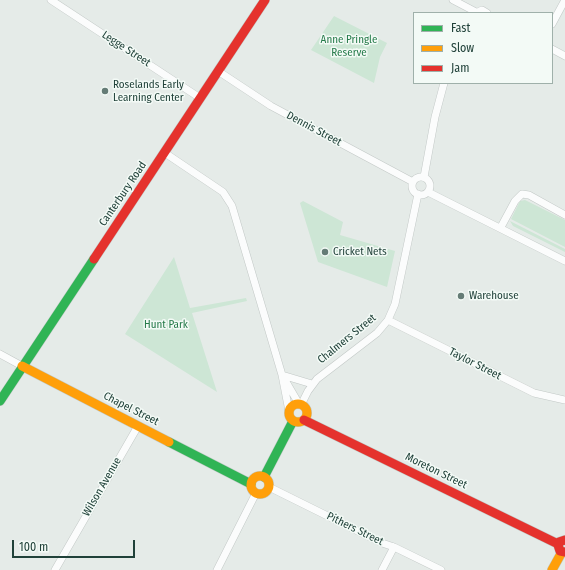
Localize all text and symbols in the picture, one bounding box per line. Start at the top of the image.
legend [413,12,553,84]
text: Fast [451,21,470,35]
street label: Legge Street [99,28,153,70]
park label: Anne Pringle Reserve [321,33,377,59]
text: Slow [451,41,474,55]
text: Jam [451,61,469,75]
place label: Roselands Early Learning Center [113,78,184,104]
marker: Roselands Early Learning Center [100,86,110,96]
street label: Dennis Street [284,109,344,149]
street label: Canterbury Road [97,159,149,229]
place label: Cricket Nets [333,245,387,259]
marker: Cricket Nets [320,247,330,257]
place label: Warehouse [469,289,519,303]
marker: Warehouse [456,291,466,301]
street label: Chalmers Street [315,311,379,367]
park label: Hunt Park [144,318,188,332]
street label: Taylor Street [447,345,503,383]
street label: Chapel Street [101,389,161,429]
street label: Moreton Street [403,450,469,492]
street label: Wilson Avenue [80,455,124,519]
street label: Pithers Street [325,510,385,548]
scale bar [14,532,137,558]
text: 100 m [19,540,48,554]

